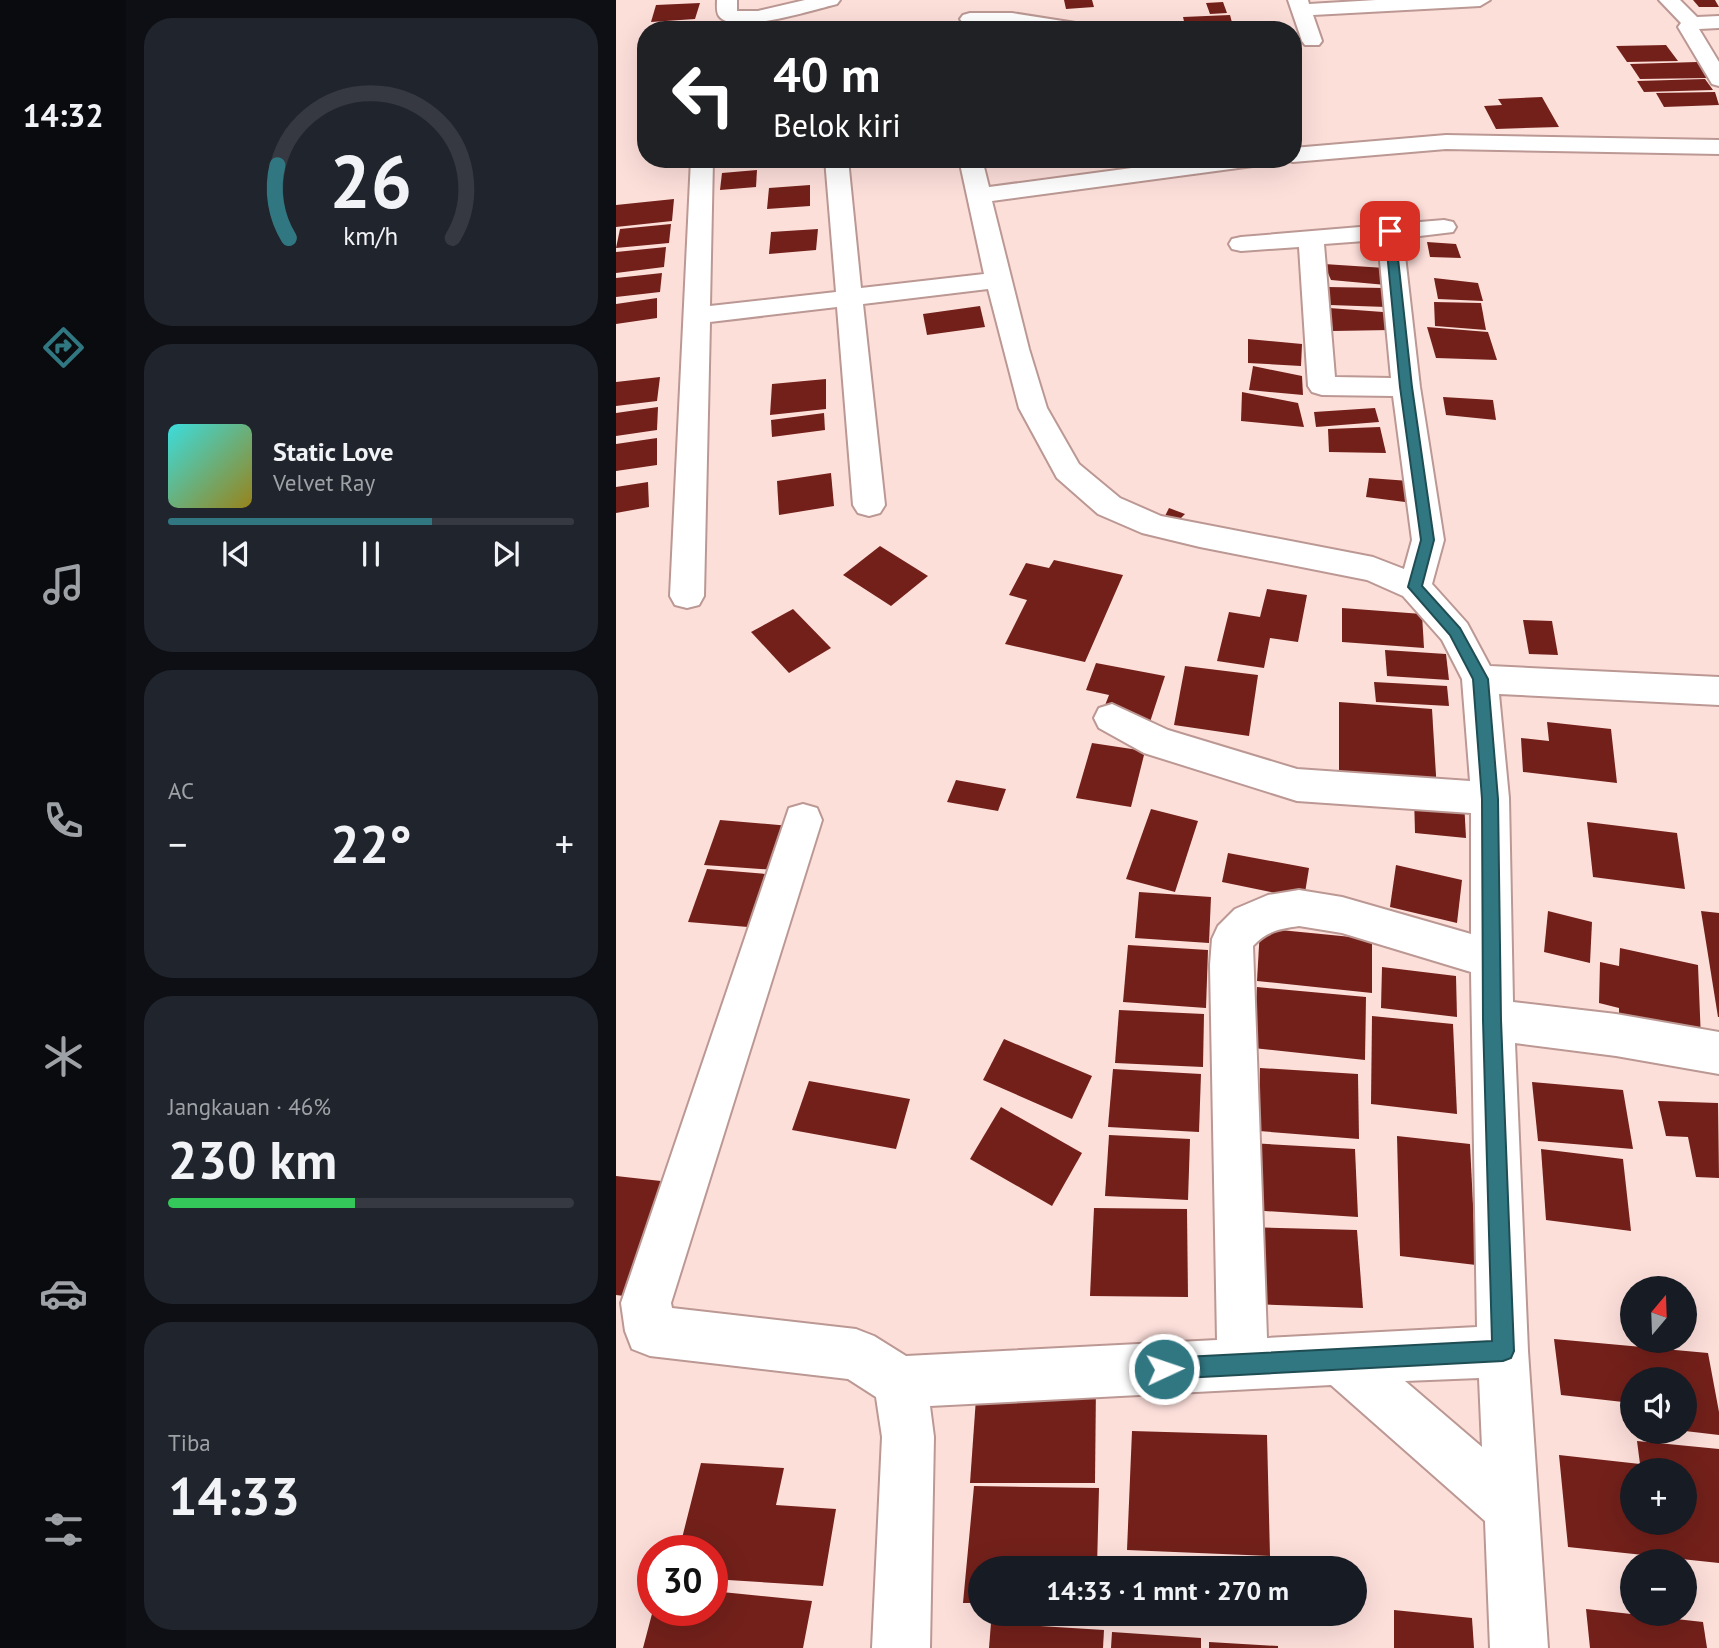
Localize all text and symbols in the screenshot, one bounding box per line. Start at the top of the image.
text: 40 m [773,42,880,106]
icon: left [658,49,749,140]
text: 14:32 [22,94,104,136]
text: Belok kiri [773,104,901,146]
text: 26 [330,134,412,228]
pin [1360,201,1420,261]
icon: arrive [1371,212,1409,250]
text: km/h [344,220,398,252]
icon: directions [39,323,88,372]
text: Static Love [273,435,394,468]
text: Velvet Ray [273,468,375,497]
icon: previous [217,535,255,573]
icon: pause [352,535,390,573]
icon: next [487,535,525,573]
icon: music [39,560,88,609]
text: AC [168,776,194,805]
icon: phone [39,796,88,845]
text: 22° [330,810,412,877]
text: − [168,819,187,868]
text: + [555,819,574,868]
icon: climate [39,1032,88,1081]
text: Jangkauan · 46% [168,1092,331,1121]
text: 230 km [168,1126,337,1193]
icon: car [39,1269,88,1318]
north arrow [1620,1276,1698,1353]
map controls [1620,1276,1697,1626]
position arrow [1127,1332,1201,1406]
button: sound [1620,1367,1697,1444]
text: Tiba [168,1428,211,1457]
button: + [1620,1458,1697,1535]
text: 14:33 [168,1462,300,1529]
icon: filters [39,1505,88,1554]
speed limit sign: 30 [637,1535,728,1626]
button: − [1620,1549,1697,1626]
text: 14:33 · 1 mnt · 270 m [1046,1574,1289,1607]

